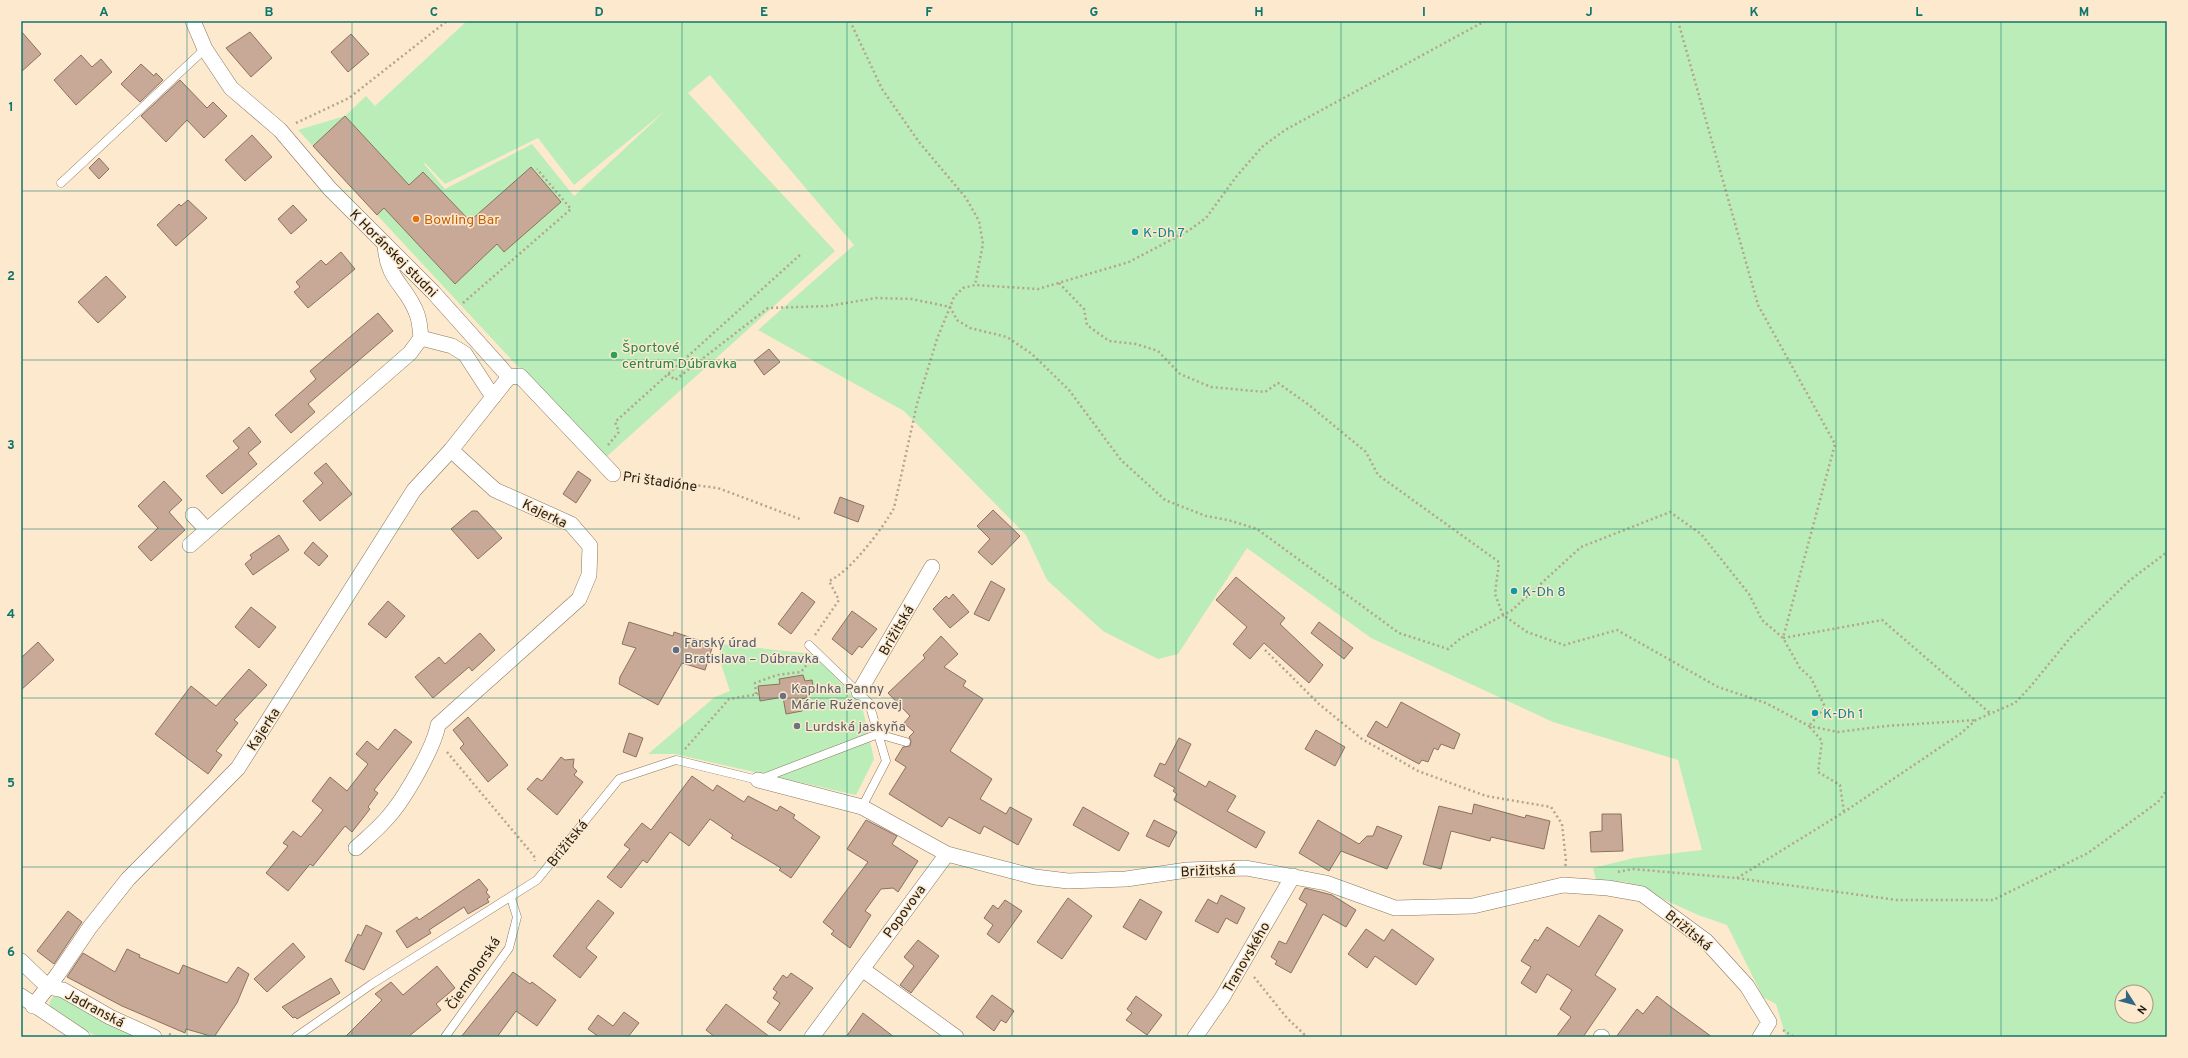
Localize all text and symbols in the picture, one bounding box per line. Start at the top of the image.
text: A [99,5,109,21]
text: B [265,5,274,21]
text: C [430,5,438,21]
text: D [594,5,604,21]
text: E [760,5,768,21]
text: F [925,5,933,21]
text: G [1090,5,1099,21]
text: H [1254,5,1264,21]
text: I [1422,5,1426,21]
text: J [1585,5,1593,21]
text: K [1749,5,1759,21]
text: L [1915,5,1923,21]
text: M [2079,5,2089,21]
text: 1 [8,100,14,116]
street label: K Horánskej studni [345,207,440,302]
place label: Bowling Bar [424,212,500,229]
marker: Bowling Bar [411,214,421,224]
place label: K-Dh 7 [1143,225,1185,242]
marker: K-Dh 7 [1130,227,1140,237]
text: 2 [7,269,15,285]
place label: Športové centrum Dúbravka [622,339,737,373]
marker: Športové centrum Dúbravka [609,350,619,360]
text: 3 [7,438,15,454]
street label: Pri štadióne [621,469,698,496]
street label: Kajerka [519,496,570,532]
place label: K-Dh 8 [1522,584,1566,601]
marker: K-Dh 8 [1509,586,1519,596]
street label: Brižitská [876,603,918,659]
text: 4 [7,607,15,623]
place label: Farský úrad Bratislava – Dúbravka [684,635,819,668]
marker: Farský úrad Bratislava – Dúbravka [671,645,681,655]
place label: Kaplnka Panny Márie Ružencovej [791,681,902,714]
marker: Kaplnka Panny Márie Ružencovej [778,691,788,701]
street label: Kajerka [244,705,284,755]
place label: K-Dh 1 [1823,706,1863,723]
marker: K-Dh 1 [1810,708,1820,718]
place label: Lurdská jaskyňa [805,719,906,736]
marker: Lurdská jaskyňa [792,721,802,731]
text: 5 [7,776,15,792]
street label: Brižitská [544,817,592,871]
street label: Brižitská [1180,862,1236,881]
street label: Popovova [880,882,930,942]
street label: Brižitská [1661,907,1715,955]
street label: Tranovského [1220,919,1275,996]
street label: Čiernohorská [443,934,505,1013]
text: 6 [7,945,15,961]
north arrow [2114,984,2154,1024]
street label: Jadranská [62,987,127,1032]
text: N [2133,1002,2149,1017]

